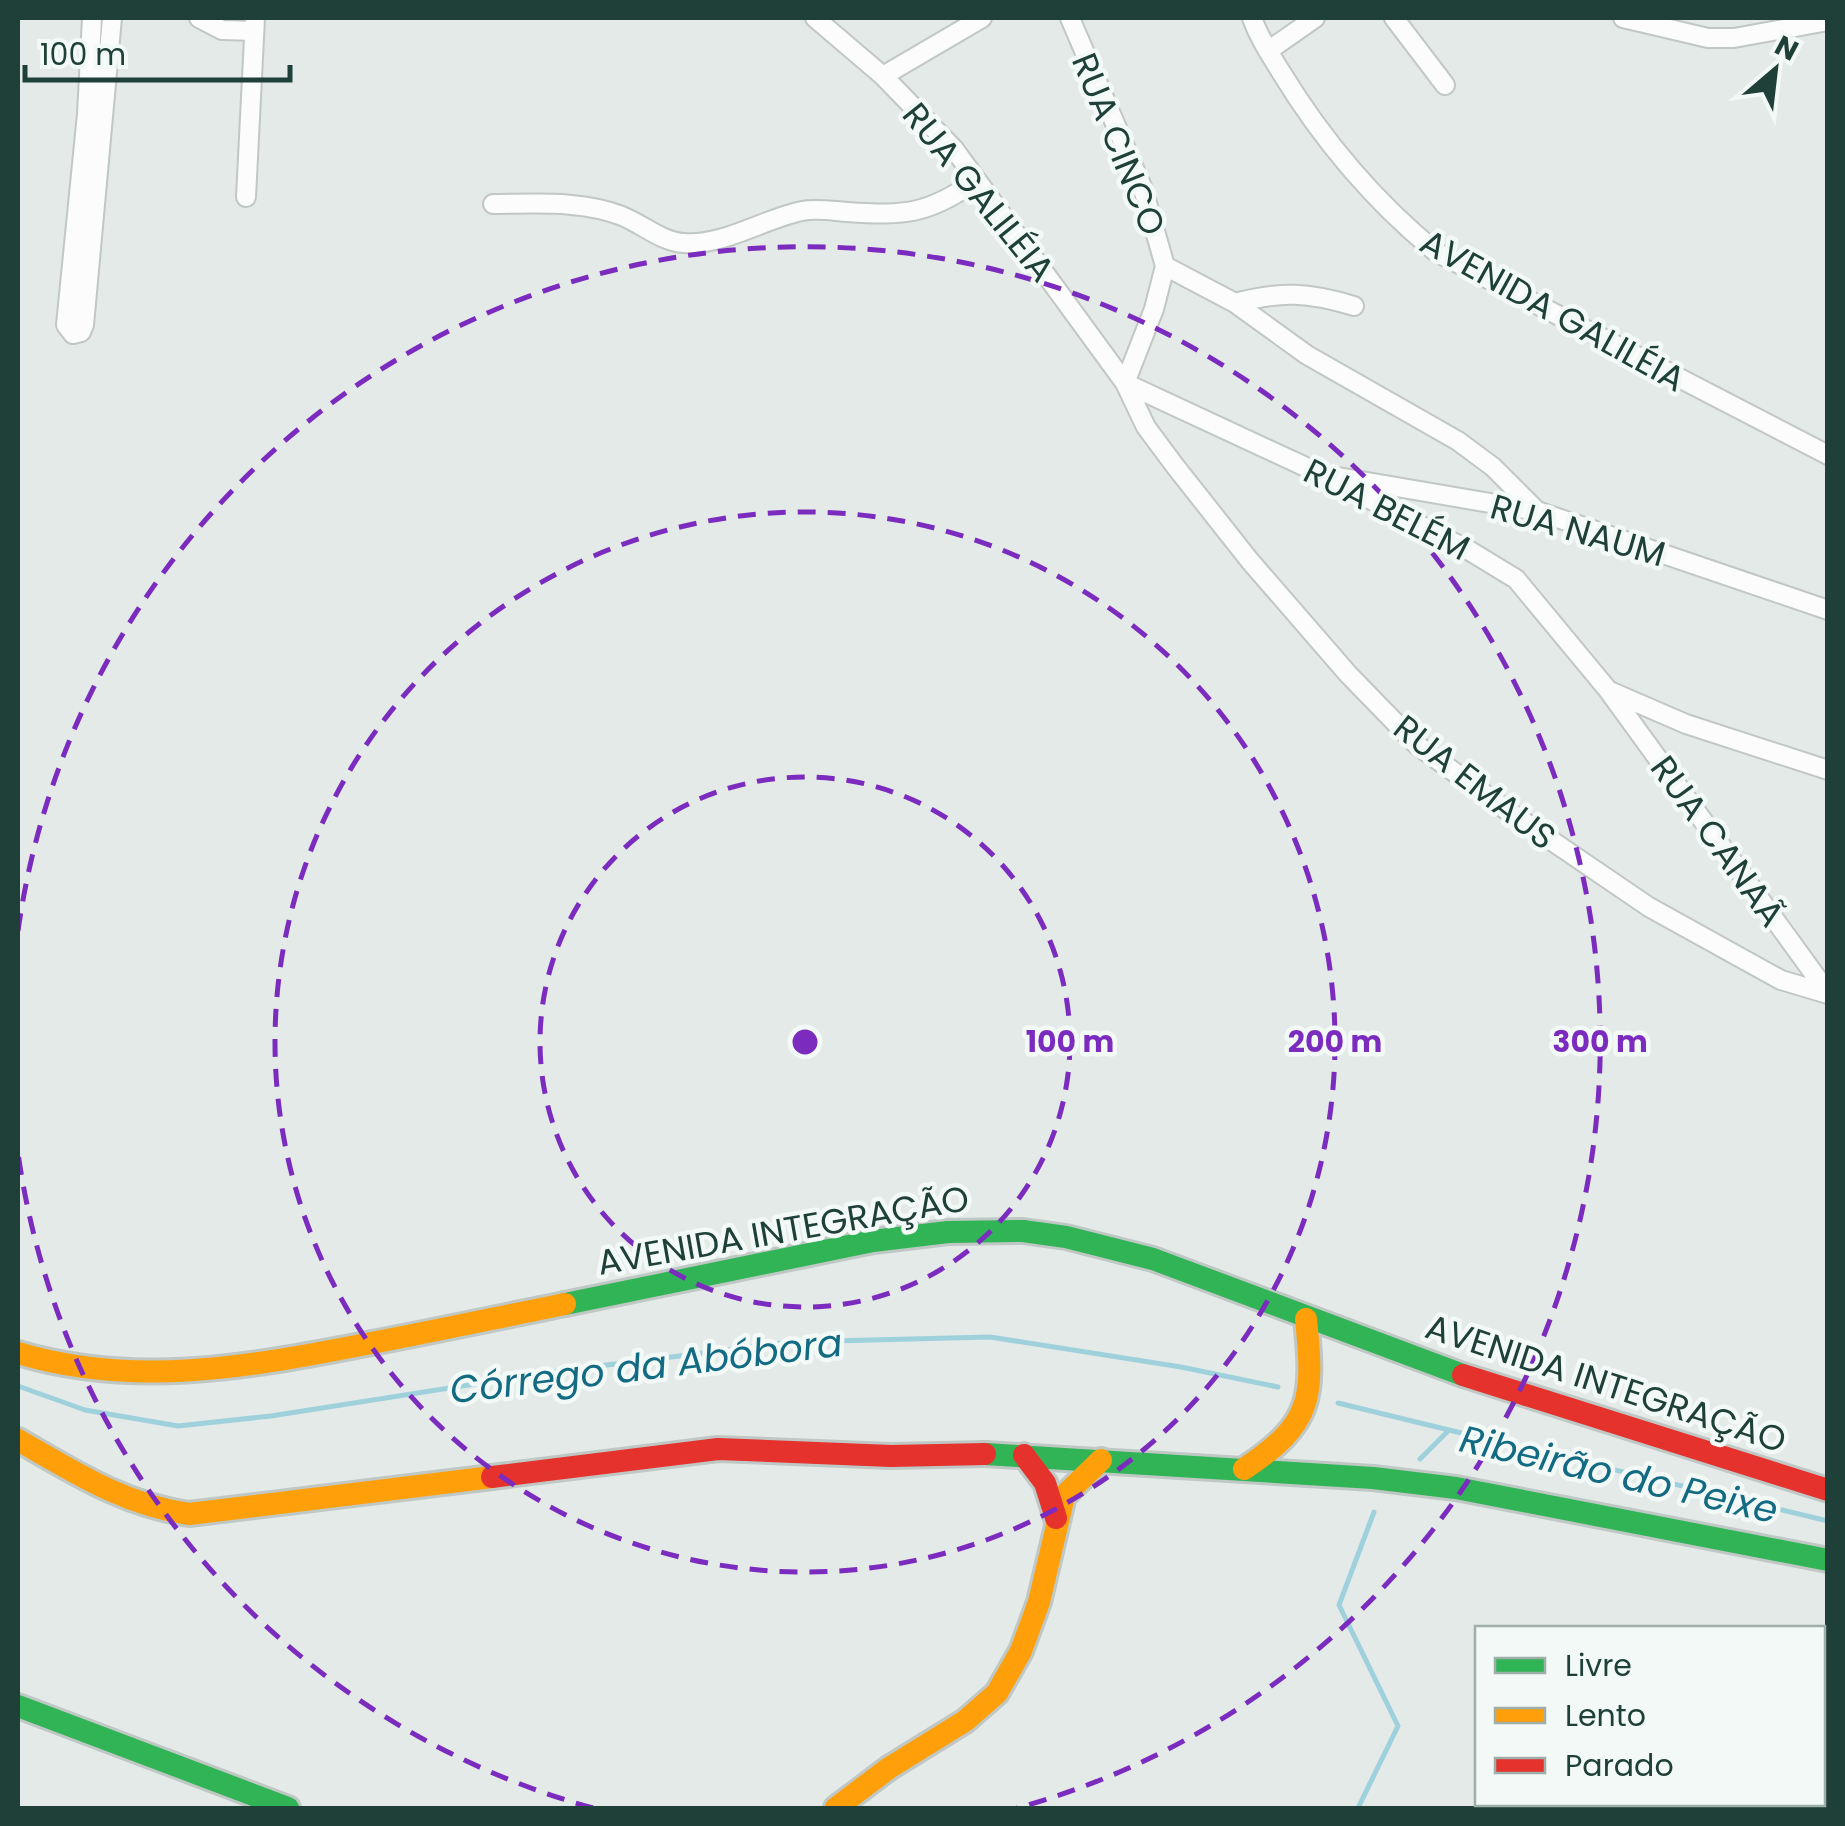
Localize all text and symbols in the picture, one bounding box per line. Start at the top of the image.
scale bar [25,20,290,82]
north arrow [1725,20,1825,120]
text: N [1768,26,1805,71]
text: 100 m [40,33,126,76]
street label: RUA CINCO [1060,46,1178,242]
street label: RUA GALILÉIA [891,92,1067,292]
street label: AVENIDA GALILÉIA [1412,217,1694,403]
street label: RUA BELÉM [1295,446,1479,572]
street label: RUA NAUM [1485,482,1671,578]
street label: RUA EMAUS [1384,703,1566,861]
street label: RUA CANAÃ [1639,746,1797,936]
text: 100 m [1026,1020,1114,1063]
text: 200 m [1288,1020,1382,1063]
text: 300 m [1552,1020,1648,1063]
centre of rings [787,1024,823,1060]
street label: AVENIDA INTEGRAÇÃO [593,1173,973,1287]
street label: AVENIDA INTEGRAÇÃO [1419,1302,1793,1464]
water label: Córrego da Abóbora [447,1316,845,1416]
water label: Ribeirão do Peixe [1455,1412,1783,1536]
legend [1475,1626,1825,1806]
text: Livre [1565,1644,1632,1687]
text: Lento [1565,1694,1646,1737]
text: Parado [1565,1744,1674,1787]

